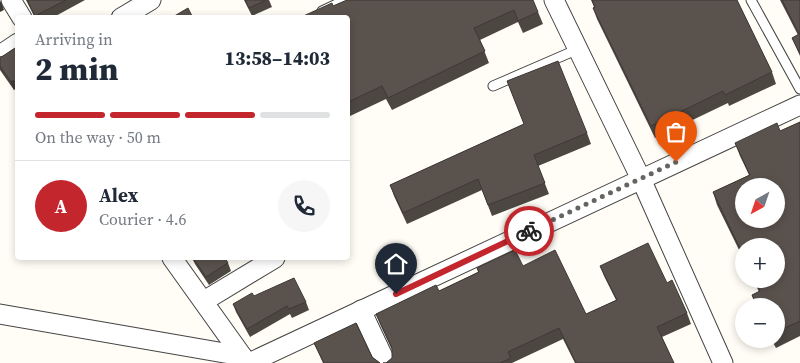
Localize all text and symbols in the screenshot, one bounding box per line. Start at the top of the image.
text: Arriving in [35,28,113,50]
text: 13:58–14:03 [225,45,330,71]
text: 2 min [35,47,118,91]
pin [655,111,697,162]
icon: bag [662,118,690,146]
text: On the way · 50 m [35,126,161,148]
north arrow [735,178,785,228]
map controls [735,178,785,348]
button: phone [278,180,330,232]
text: Alex [99,182,138,208]
text: A [55,193,67,219]
courier [504,206,554,256]
text: Courier · 4.6 [99,208,187,230]
icon: bike [515,217,543,245]
button: + [735,238,785,288]
pin [375,243,417,294]
icon: home [382,250,410,278]
button: − [735,298,785,348]

